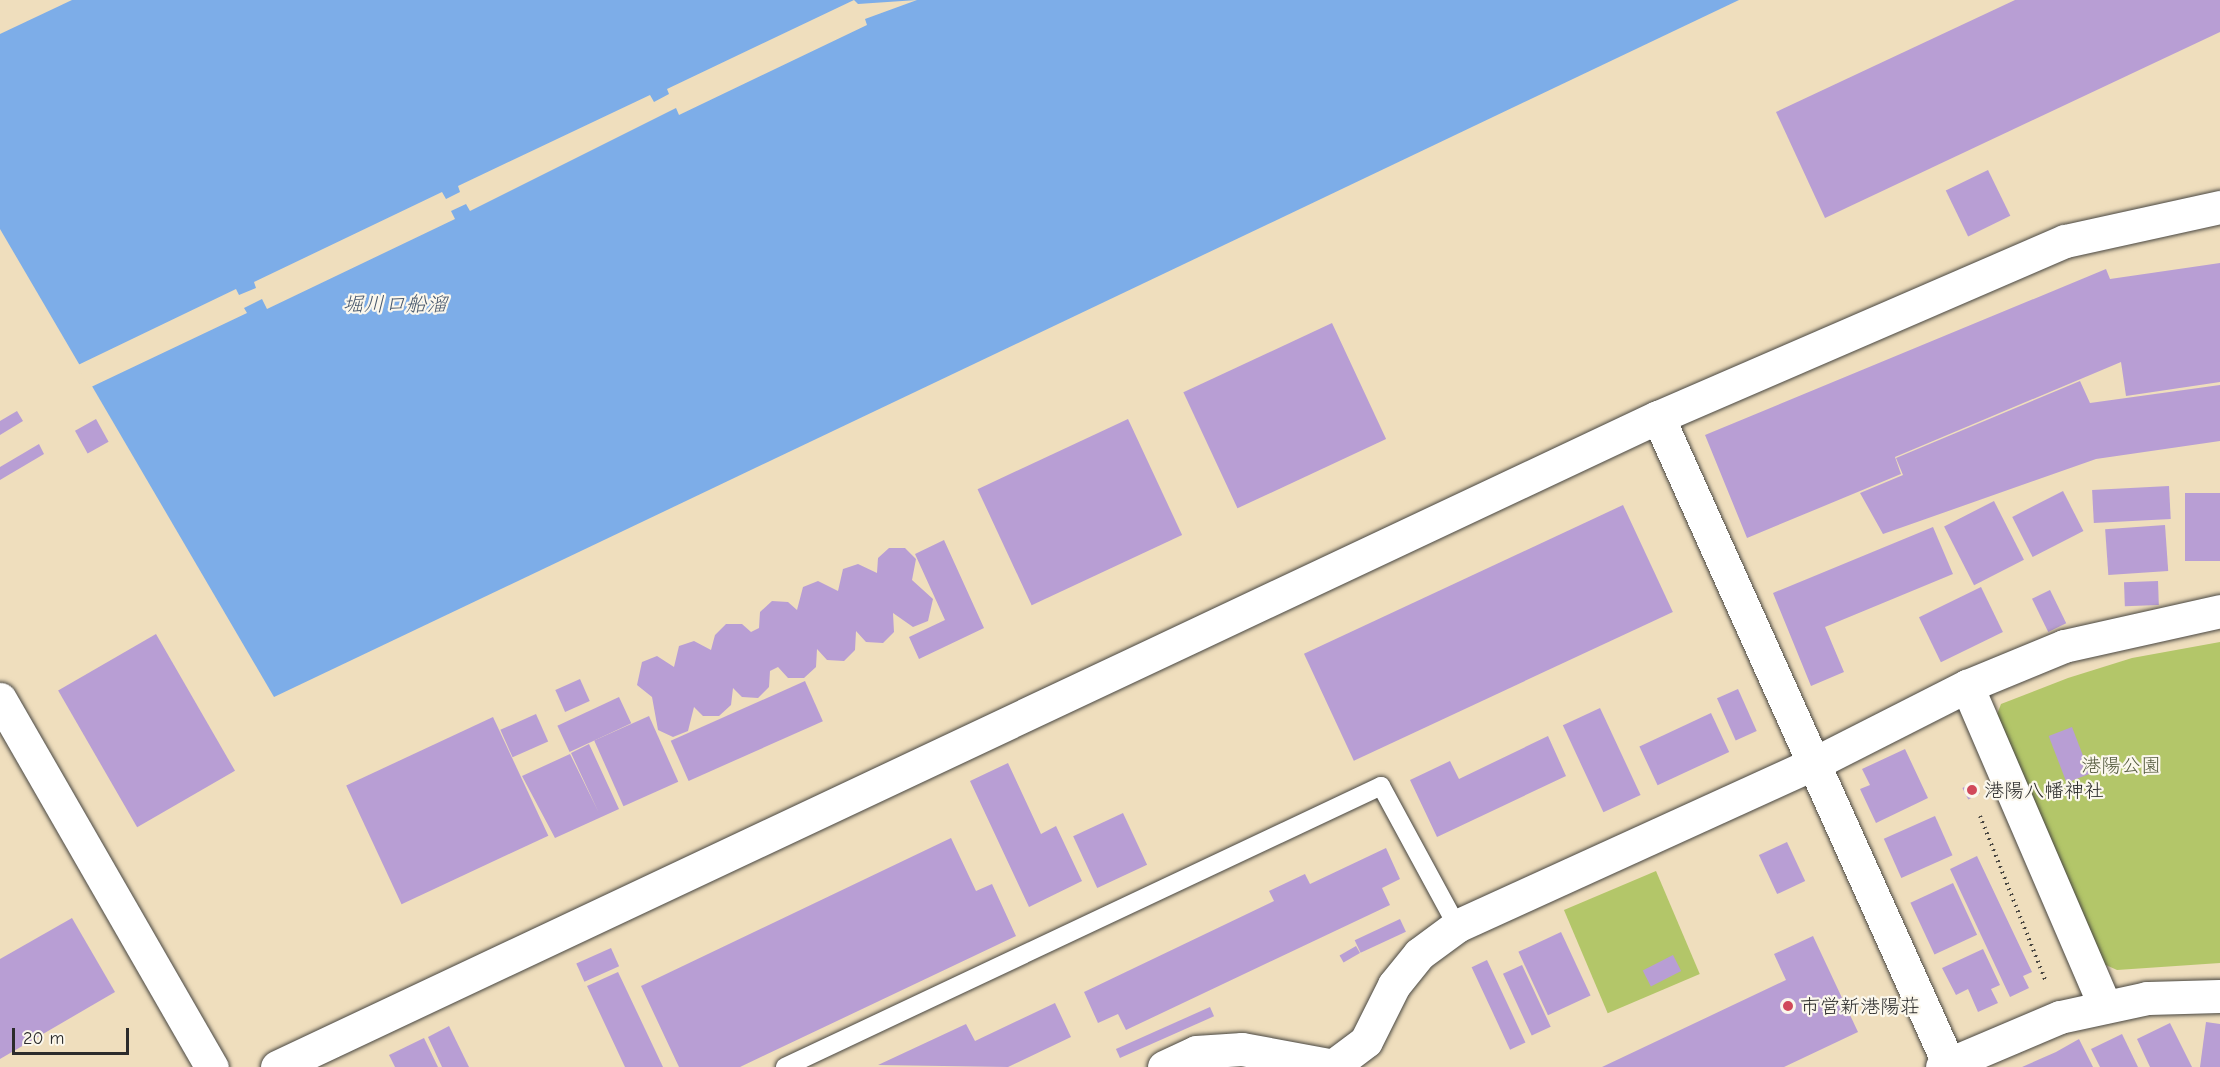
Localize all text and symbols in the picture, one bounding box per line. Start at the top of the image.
water label: 堀川口船溜 [343,291,447,317]
park label: 港陽公園 [2081,753,2161,777]
place label: 港陽八幡神社 [1984,778,2104,802]
marker: 港陽八幡神社 [1965,783,1979,797]
place label: 市営新港陽荘 [1800,994,1920,1018]
marker: 市営新港陽荘 [1781,999,1795,1013]
scale bar [15,1016,132,1054]
text: 20 m [23,1028,64,1049]

